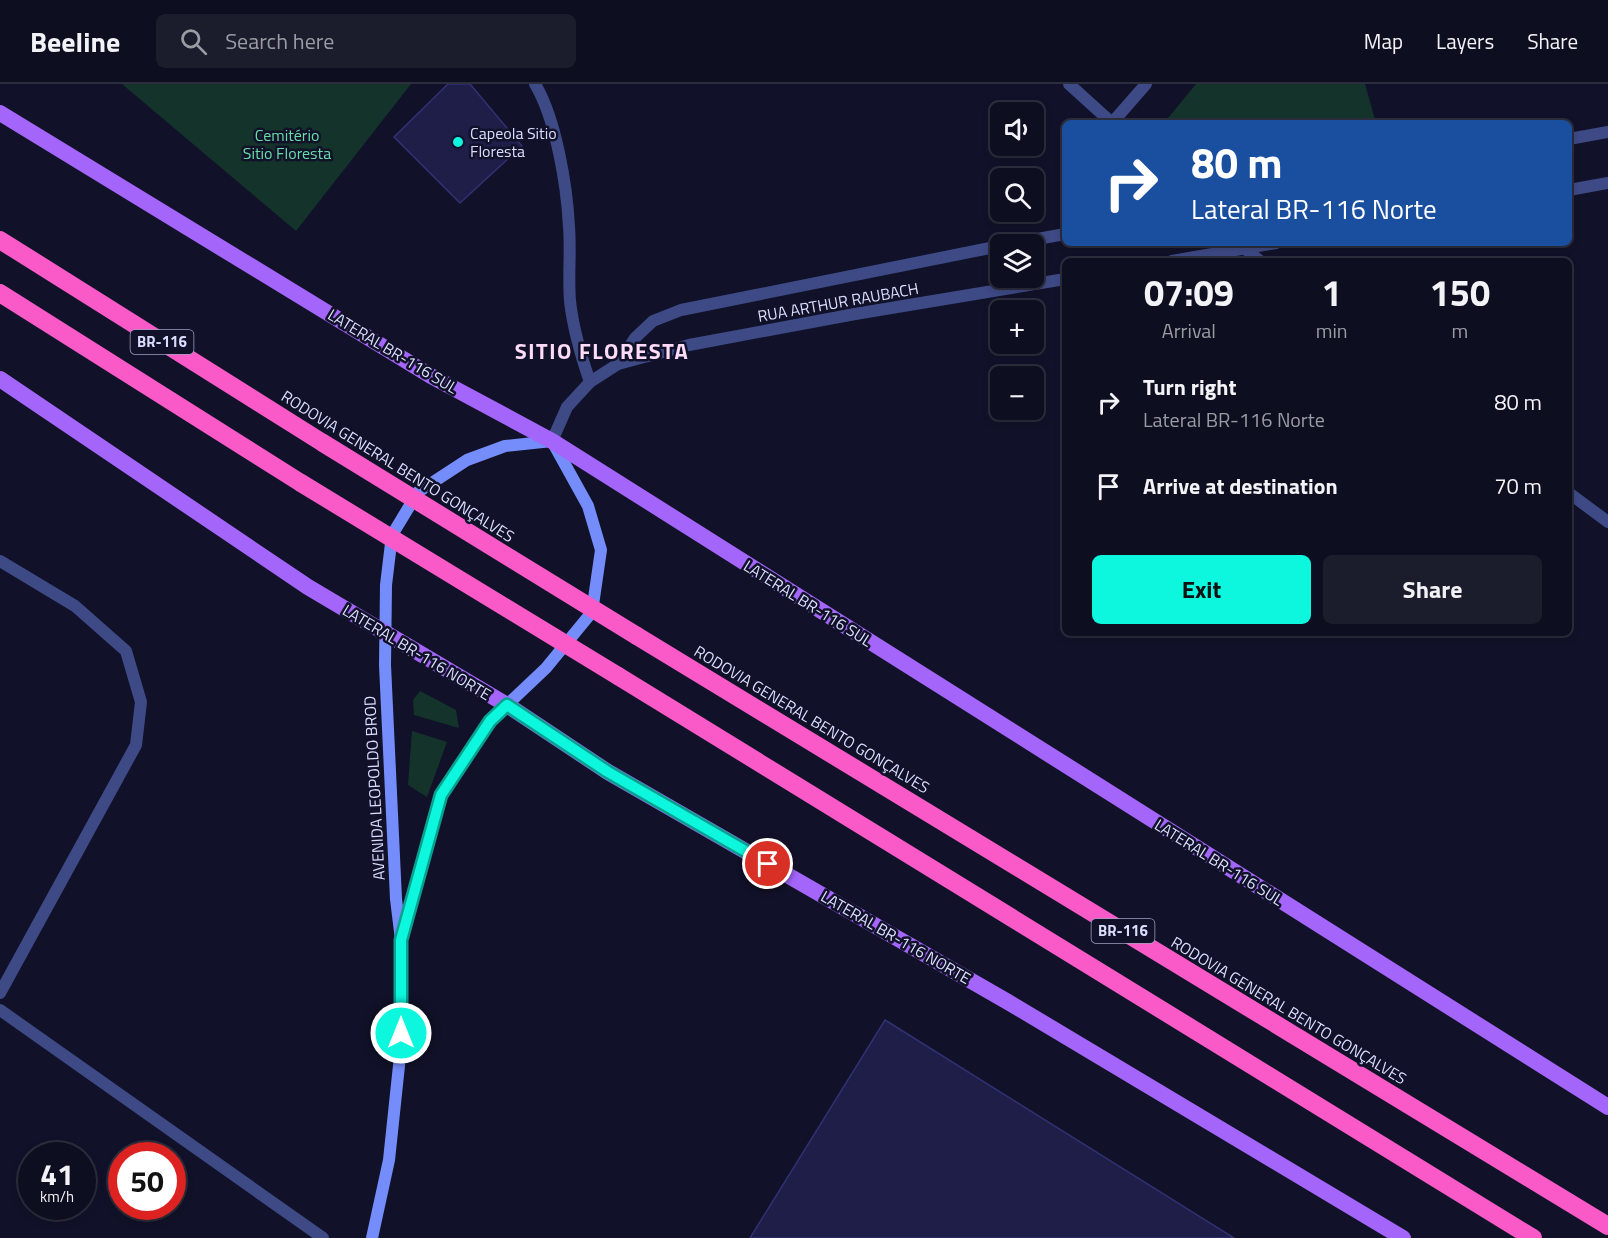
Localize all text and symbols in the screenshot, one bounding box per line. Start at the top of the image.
search box [156,14,576,68]
text: Beeline [30,20,120,63]
text: Search here [225,24,334,58]
icon: search [177,25,210,58]
text: Map [1364,25,1403,57]
text: Layers [1436,25,1494,57]
text: Share [1527,25,1578,57]
map controls [990,102,1044,420]
button: sound [990,102,1044,156]
place label: Capeola Sitio Floresta [470,121,557,163]
park label: Cemitério Sitio Floresta [243,123,331,165]
text: 80 m [1191,130,1283,194]
marker: Capeola Sitio Floresta [451,135,465,149]
icon: right [1092,144,1170,222]
button: search [990,168,1044,222]
text: Lateral BR-116 Norte [1191,188,1437,229]
button: layers [990,234,1044,288]
text: 07:09 [1144,265,1234,320]
text: 1 [1322,265,1342,320]
text: 150 [1430,265,1490,320]
street label: RUA ARTHUR RAUBACH [756,276,920,328]
button: + [990,300,1044,354]
street label: LATERAL BR-116 SUL [323,303,463,400]
text: Arrival [1162,315,1216,346]
text: min [1316,315,1348,346]
text: m [1451,315,1468,346]
road number: BR-116 [130,330,194,354]
district label: SITIO FLORESTA [515,334,689,368]
button: − [990,366,1044,420]
text: Turn right [1143,370,1237,404]
street label: RODOVIA GENERAL BENTO GONÇALVES [277,384,519,548]
text: 80 m [1494,385,1542,419]
icon: right [1092,386,1125,419]
text: Lateral BR-116 Norte [1143,404,1325,435]
text: Arrive at destination [1143,469,1338,503]
text: 70 m [1494,469,1542,503]
icon: arrive [1092,470,1125,503]
street label: LATERAL BR-116 SUL [739,554,877,653]
button: Exit [1092,555,1311,624]
button: Share [1323,555,1542,624]
street label: LATERAL BR-116 NORTE [338,598,496,706]
street label: RODOVIA GENERAL BENTO GONÇALVES [690,639,934,799]
street label: AVENIDA LEOPOLDO BROD [357,695,391,881]
street label: LATERAL BR-116 SUL [1150,813,1288,912]
pin [742,838,793,889]
icon: arrive [751,847,784,880]
street label: LATERAL BR-116 NORTE [817,884,976,990]
road number: BR-116 [1092,919,1154,943]
street label: RODOVIA GENERAL BENTO GONÇALVES [1167,930,1411,1090]
position arrow [369,1001,433,1065]
speed limit sign: 50 [108,1142,186,1220]
text: 41 [40,1151,74,1197]
text: km/h [40,1185,74,1208]

